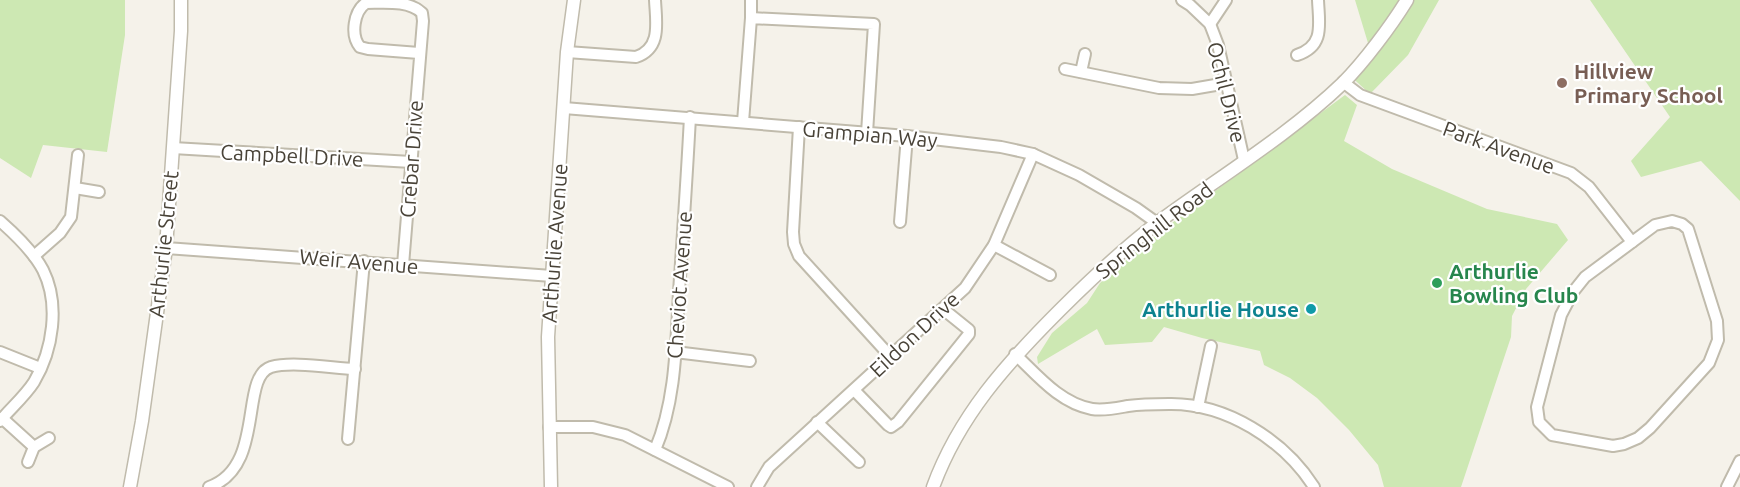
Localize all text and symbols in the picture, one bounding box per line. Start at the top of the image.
street label: Ochil Drive [1203,39,1251,145]
place label: Hillview Primary School [1574,59,1723,107]
marker: Hillview Primary School [1555,76,1569,90]
street label: Crebar Drive [395,99,427,219]
street label: Grampian Way [801,116,939,152]
street label: Park Avenue [1440,116,1558,178]
street label: Campbell Drive [220,139,364,171]
street label: Arthurlie Avenue [536,163,572,323]
street label: Arthurlie Street [143,169,183,319]
street label: Springhill Road [1091,177,1217,283]
street label: Cheviot Avenue [662,210,696,360]
street label: Weir Avenue [299,244,419,278]
place label: Arthurlie Bowling Club [1449,259,1578,307]
marker: Arthurlie Bowling Club [1430,276,1444,290]
street label: Eildon Drive [864,287,964,381]
place label: Arthurlie House [1142,297,1299,321]
marker: Arthurlie House [1304,302,1318,316]

